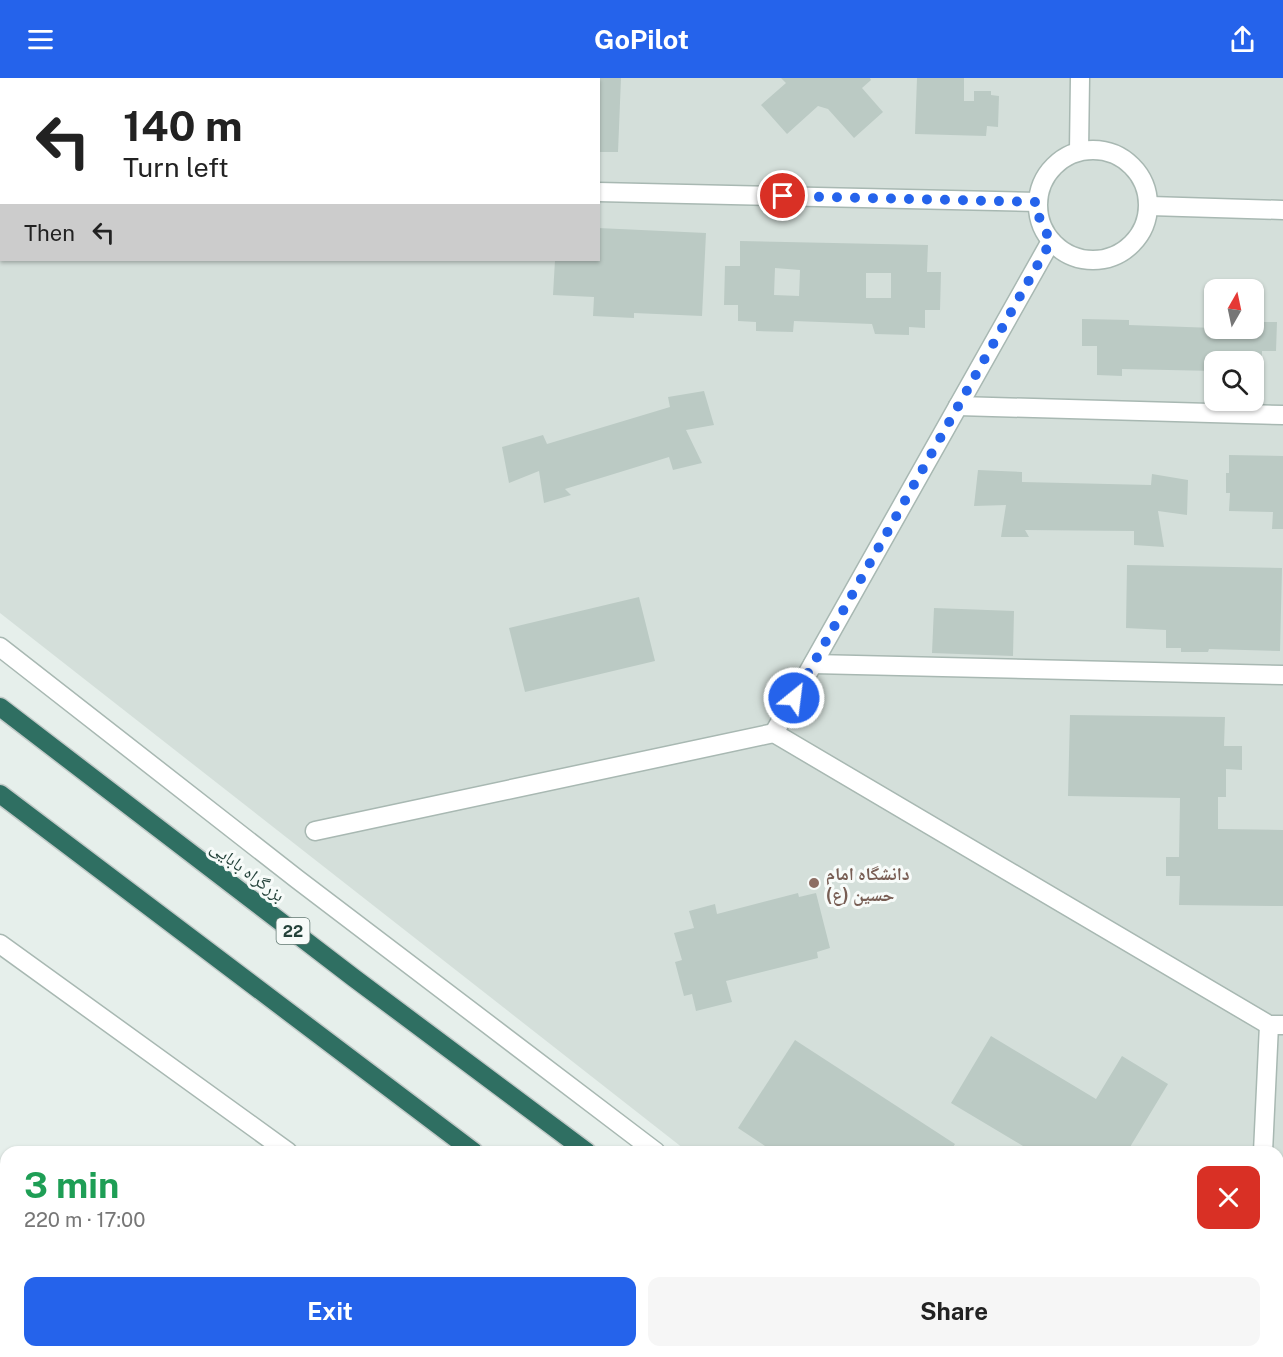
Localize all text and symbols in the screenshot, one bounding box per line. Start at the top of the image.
icon: menu [24,23,57,56]
text: GoPilot [594,23,689,55]
icon: share [1226,23,1259,56]
text: 140 m [123,101,243,150]
icon: left [24,102,102,180]
text: Turn left [123,151,229,183]
pin [757,170,808,221]
icon: arrive [766,179,799,212]
icon: left [87,216,120,249]
text: Then [24,220,75,246]
north arrow [1204,279,1264,339]
map controls [1204,279,1264,411]
button: search [1204,351,1264,411]
position arrow [762,666,826,730]
street label: بزرگراه بابایی [206,836,289,907]
place label: دانشگاه امام حسین (ع) [826,863,910,906]
marker: دانشگاه امام حسین (ع) [807,876,821,890]
road number: 22 [276,918,310,944]
text: 3 min [24,1164,119,1206]
button: close [1197,1166,1260,1229]
text: 220 m · 17:00 [24,1208,145,1232]
button: Exit [24,1277,636,1346]
button: Share [648,1277,1260,1346]

